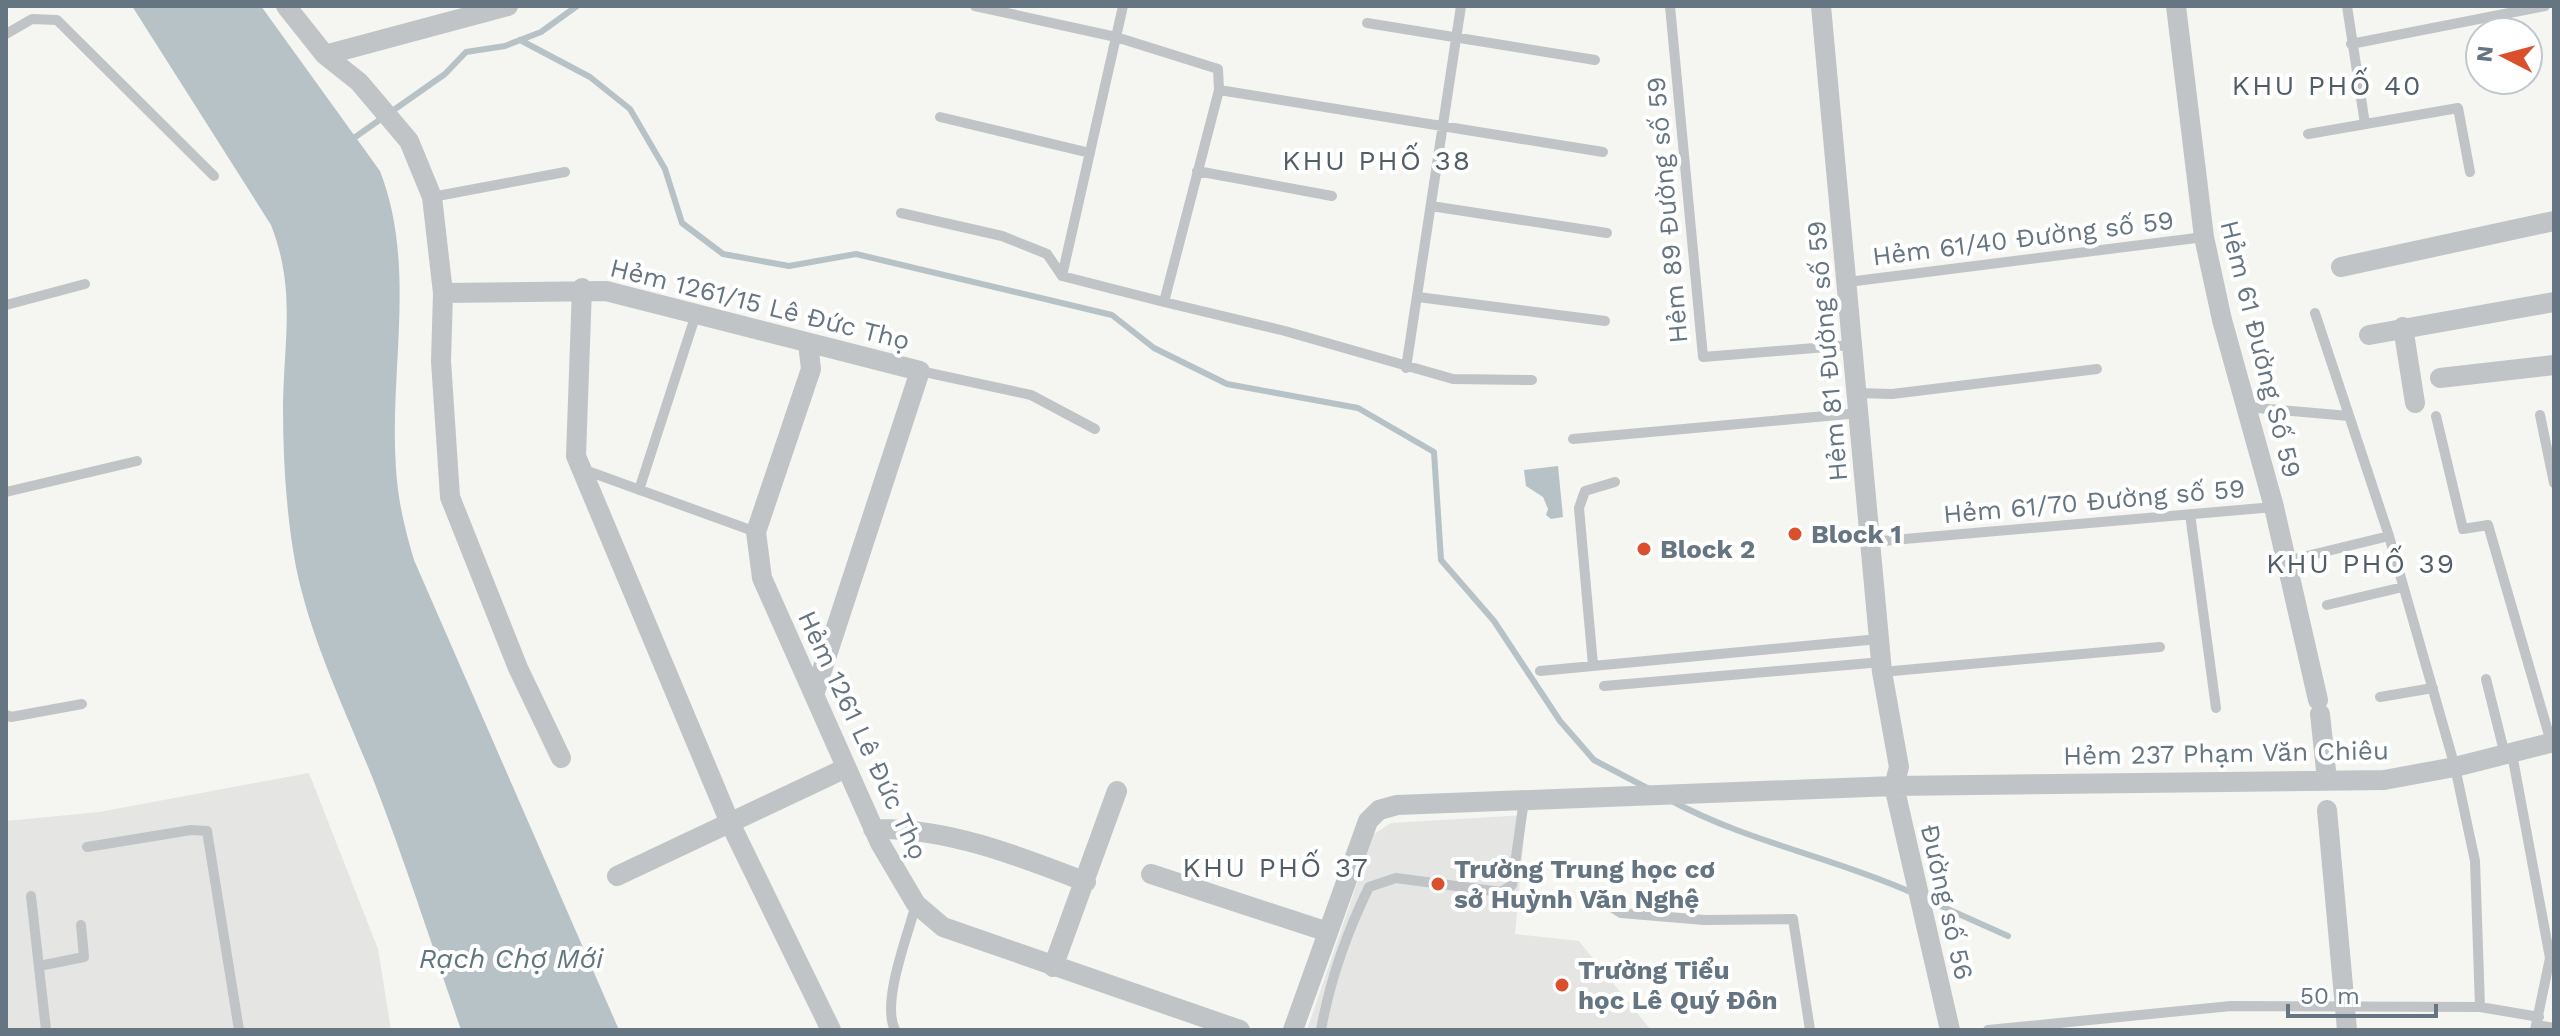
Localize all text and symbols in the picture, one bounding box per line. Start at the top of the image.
north arrow [2464,16,2544,96]
text: N [2471,45,2498,63]
district label: KHU PHỐ 40 [2232,67,2422,102]
street label: Hẻm 89 Đường số 59 [1640,76,1694,344]
district label: KHU PHỐ 38 [1282,142,1472,177]
street label: Hẻm 61/40 Đường số 59 [1870,205,2176,271]
street label: Hẻm 61 Đường Số 59 [2214,217,2308,481]
street label: Hẻm 81 Đường số 59 [1801,219,1853,483]
street label: Hẻm 1261/15 Lê Đức Thọ [607,252,913,356]
street label: Hẻm 61/70 Đường số 59 [1942,473,2246,529]
place label: Block 1 [1811,519,1902,549]
marker: Block 1 [1786,525,1804,543]
place label: Block 2 [1660,534,1755,564]
marker: Block 2 [1635,540,1653,558]
district label: KHU PHỐ 39 [2266,545,2456,580]
street label: Hẻm 1261 Lê Đức Thọ [792,606,934,864]
street label: Hẻm 237 Phạm Văn Chiêu [2063,735,2389,771]
street label: Đường số 56 [1915,821,1979,983]
district label: KHU PHỐ 37 [1182,849,1370,884]
place label: Trường Trung học cơ sở Huỳnh Văn Nghệ [1454,854,1715,914]
marker: Trường Trung học cơ sở Huỳnh Văn Nghệ [1429,875,1447,893]
water label: Rạch Chợ Mới [419,942,604,975]
place label: Trường Tiểu học Lê Quý Đôn [1578,955,1778,1015]
scale bar [2288,968,2436,1018]
marker: Trường Tiểu học Lê Quý Đôn [1553,976,1571,994]
text: 50 m [2300,982,2360,1010]

